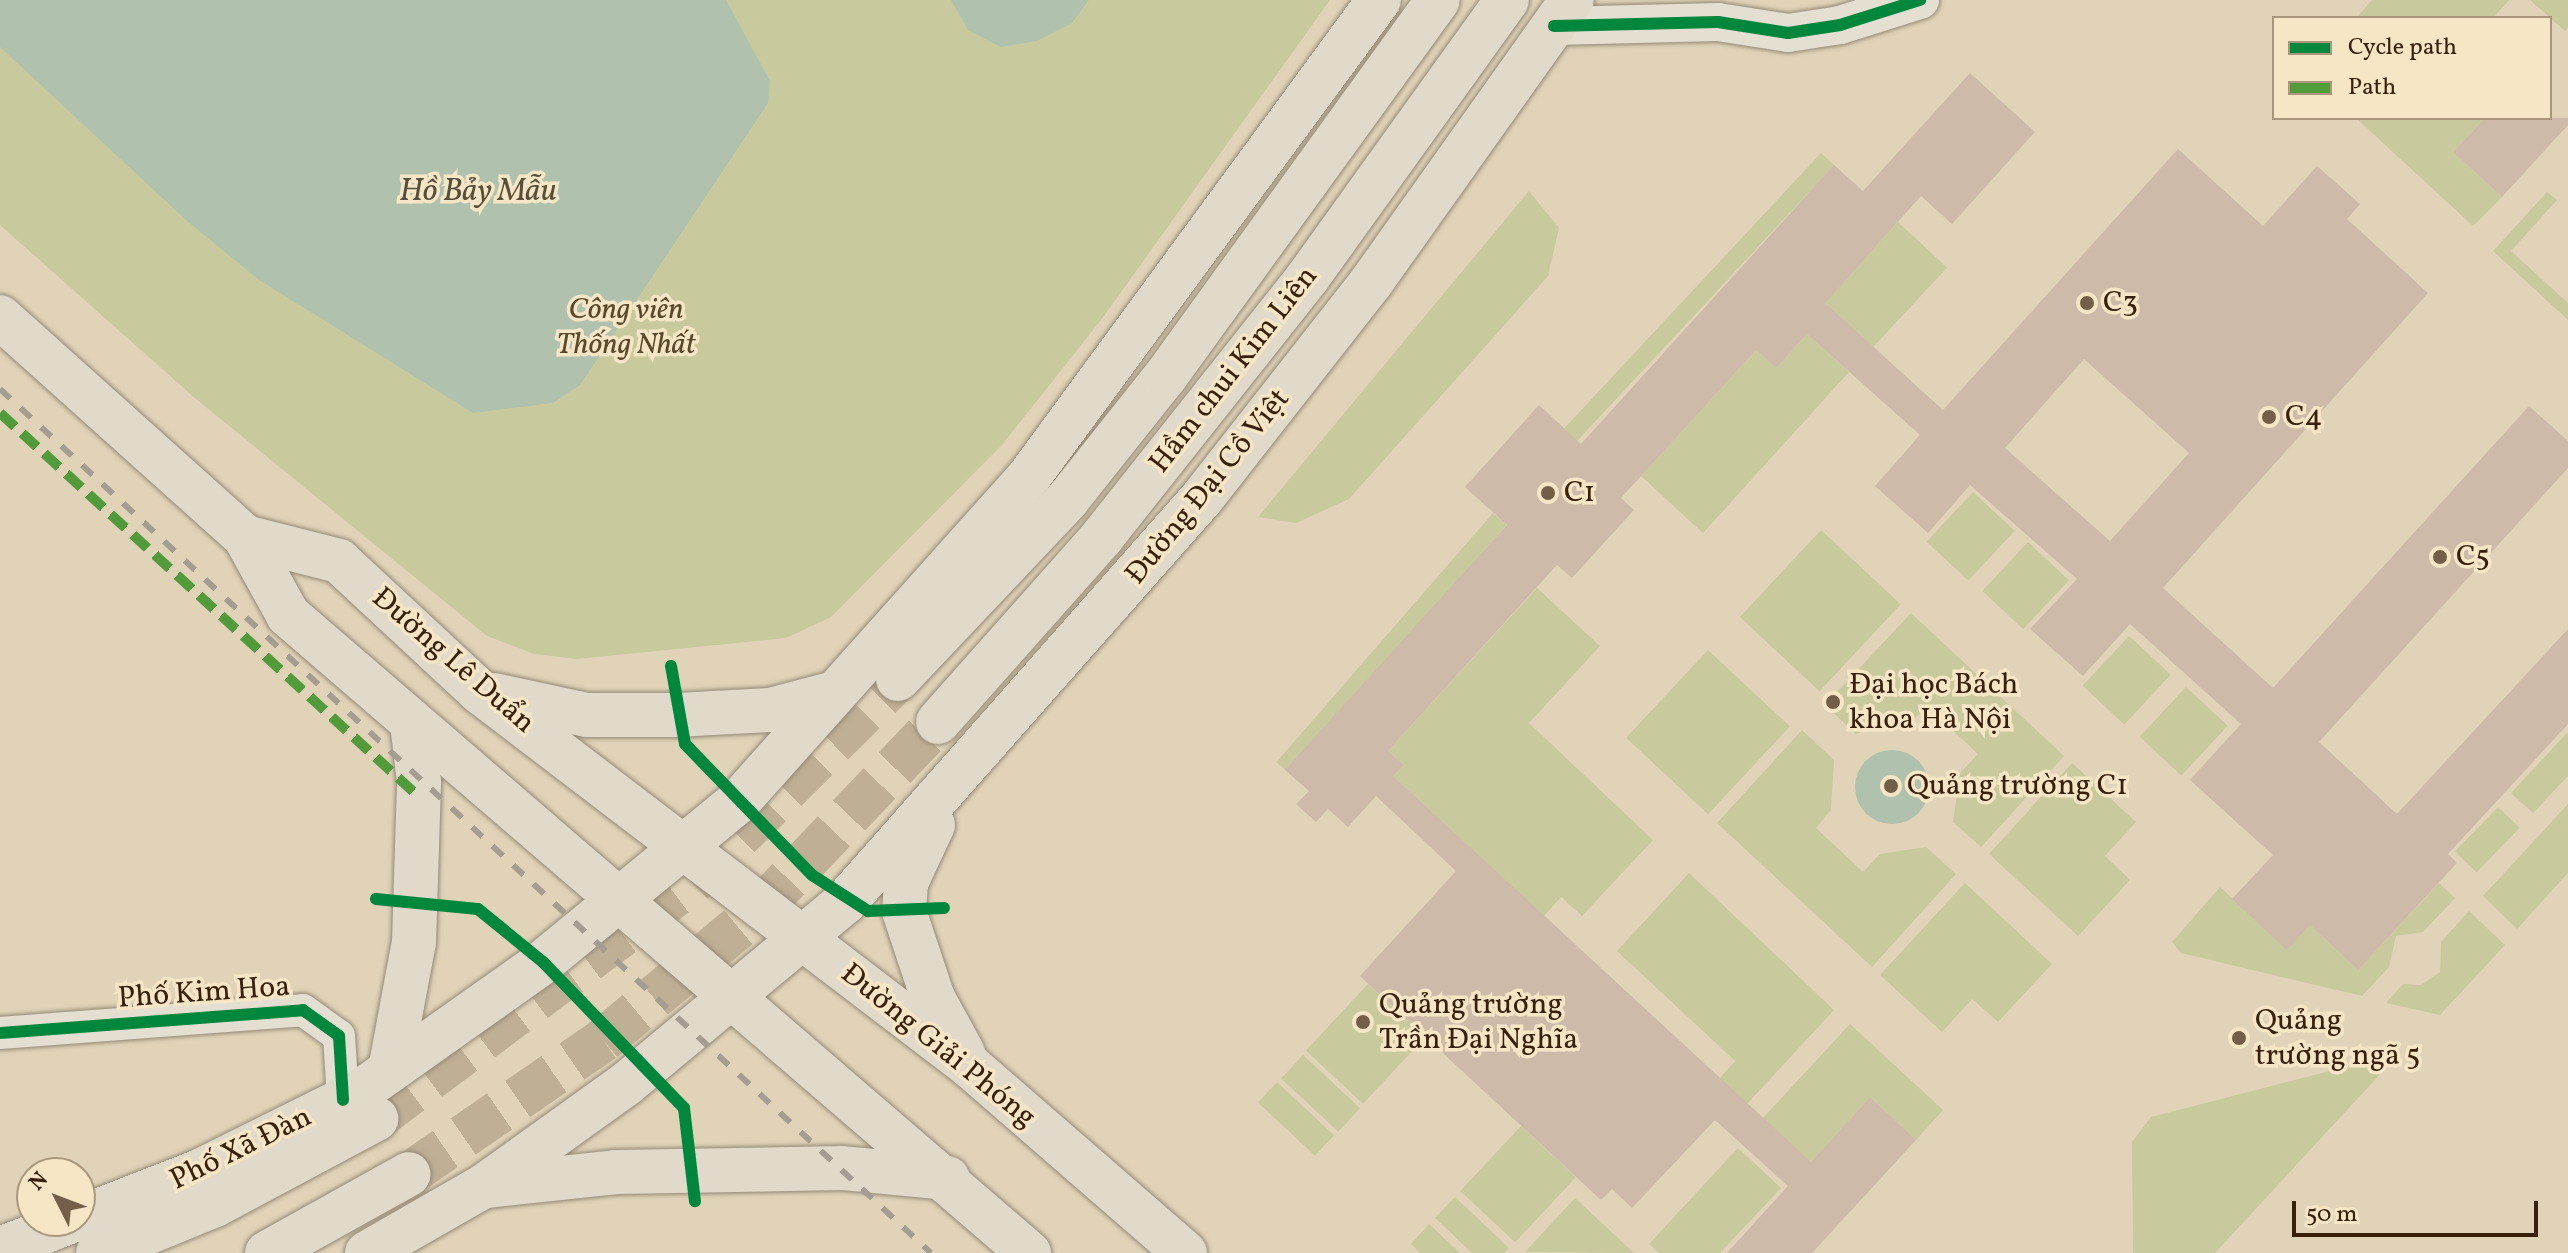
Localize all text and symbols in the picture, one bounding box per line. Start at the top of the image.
legend [2272,16,2552,120]
text: Cycle path [2348,31,2457,65]
text: Path [2348,71,2396,105]
water label: Hồ Bảy Mẫu [399,173,557,211]
street label: Hầm chui Kim Liên [1142,259,1326,481]
place label: C3 [2103,285,2138,321]
park label: Công viên Thống Nhất [557,292,695,362]
marker: C3 [2078,294,2096,312]
street label: Đường Đại Cồ Việt [1118,382,1298,592]
place label: C4 [2285,399,2322,435]
marker: C4 [2260,408,2278,426]
place label: C1 [1564,475,1595,511]
marker: C1 [1539,484,1557,502]
place label: C5 [2456,539,2490,575]
marker: C5 [2431,548,2449,566]
street label: Đường Lê Duẩn [364,580,542,742]
place label: Đại học Bách khoa Hà Nội [1849,667,2018,738]
marker: Đại học Bách khoa Hà Nội [1824,693,1842,711]
place label: Quảng trường C1 [1907,768,2128,804]
marker: Quảng trường C1 [1882,777,1900,795]
street label: Đường Giải Phóng [833,956,1043,1136]
street label: Phố Kim Hoa [117,969,291,1017]
place label: Quảng trường Trần Đại Nghĩa [1379,987,1578,1058]
place label: Quảng trường ngã 5 [2255,1003,2420,1074]
marker: Quảng trường Trần Đại Nghĩa [1354,1013,1372,1031]
marker: Quảng trường ngã 5 [2230,1029,2248,1047]
street label: Phố Xã Đàn [164,1099,318,1199]
north arrow [16,1157,96,1237]
text: N [22,1166,56,1198]
scale bar [2296,1185,2542,1235]
text: 50 m [2306,1198,2358,1232]

